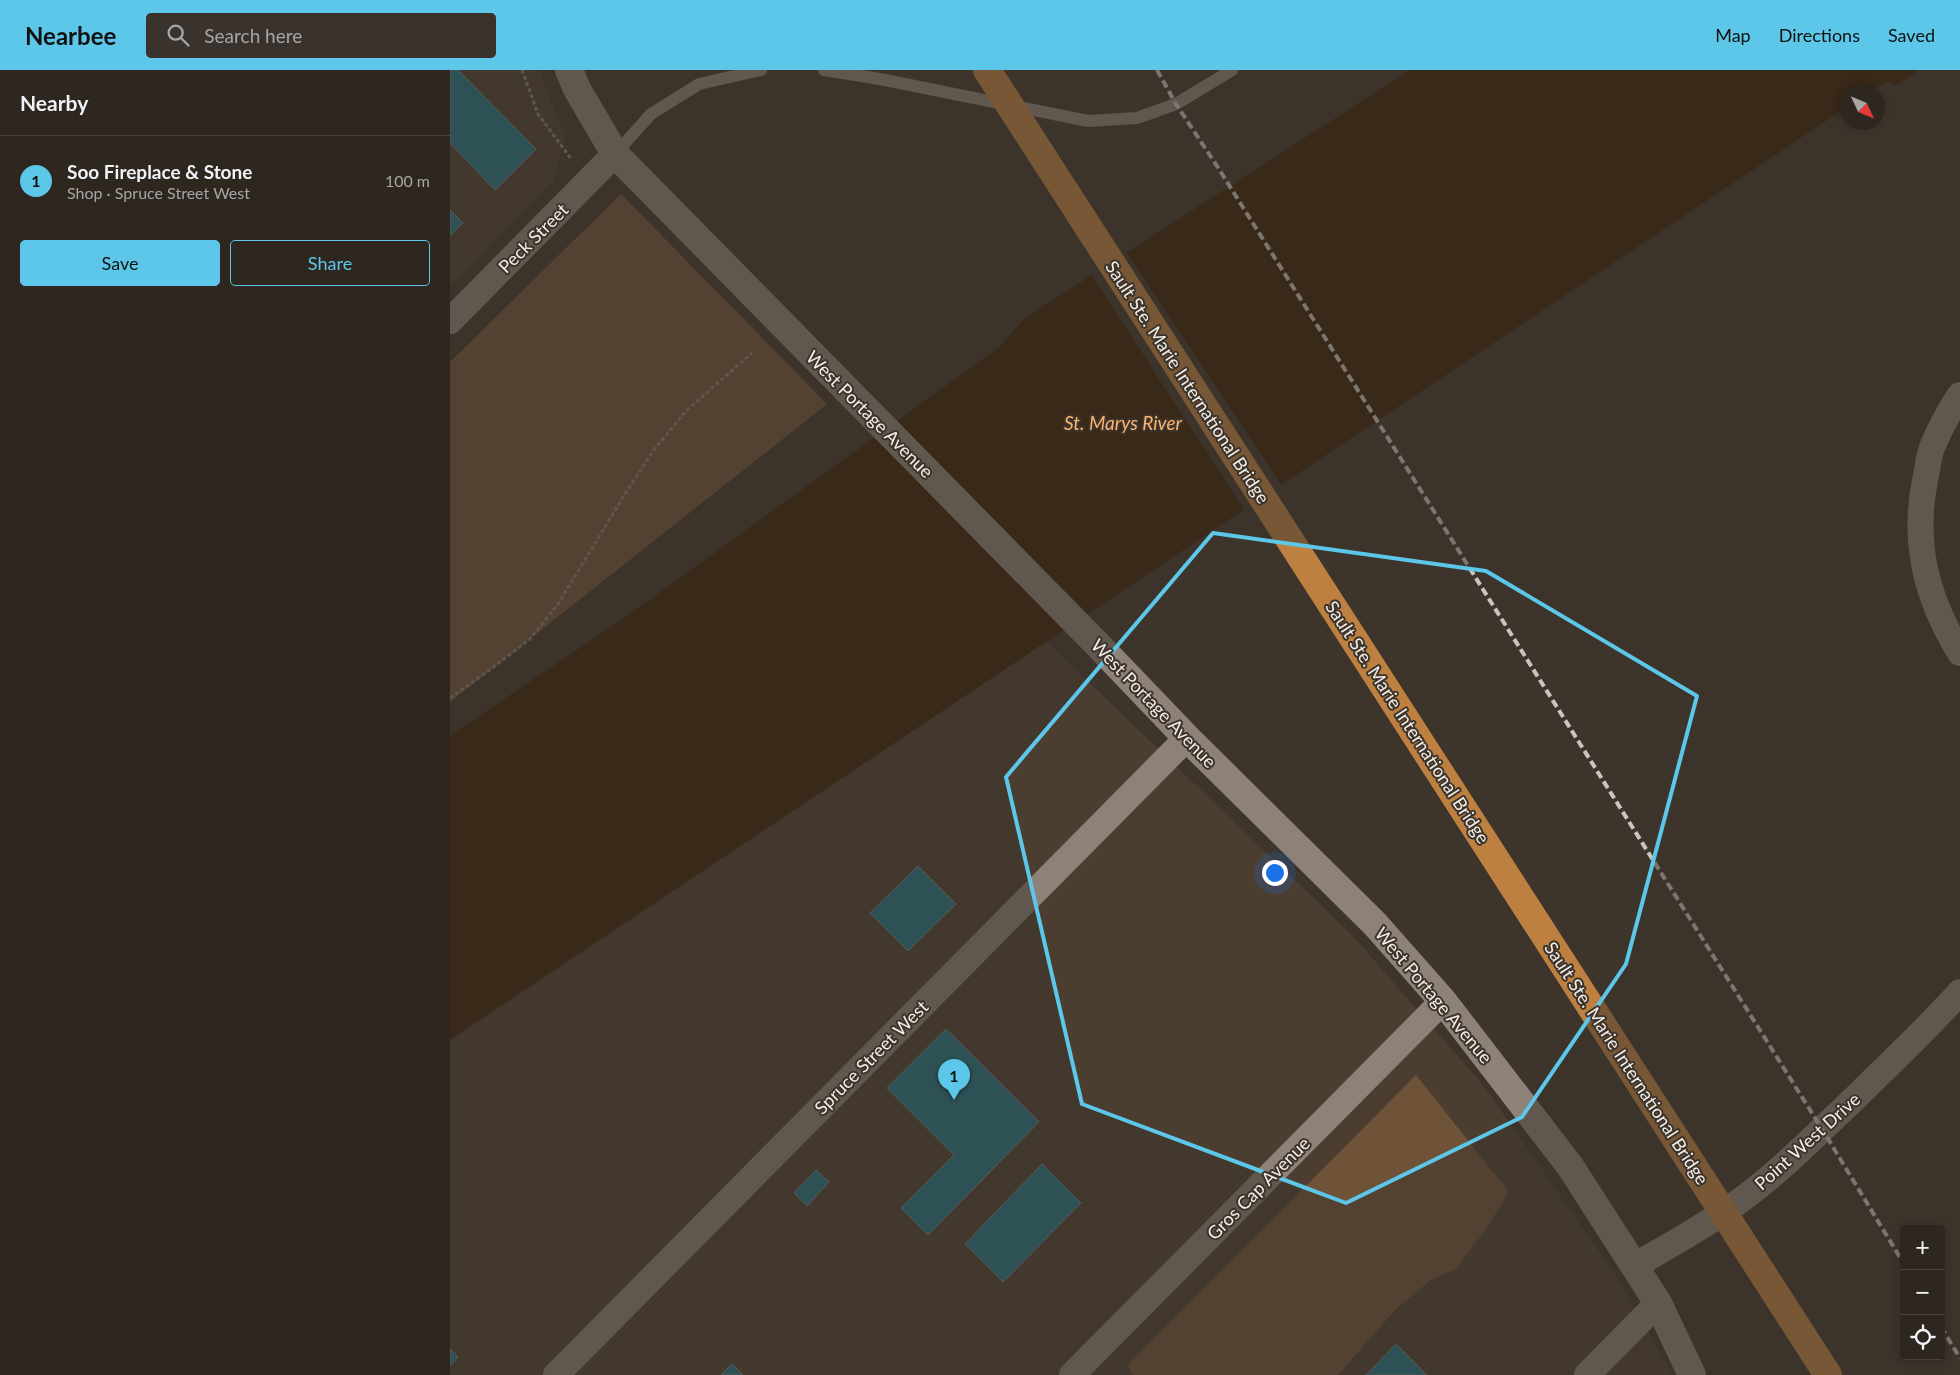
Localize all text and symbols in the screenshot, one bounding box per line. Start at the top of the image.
search box [146,13,496,58]
text: Nearbee [25,21,116,50]
icon: search [164,21,192,49]
text: Search here [204,24,302,47]
text: Map [1715,24,1751,46]
text: Directions [1779,24,1860,46]
text: Saved [1888,24,1935,46]
north arrow [1840,85,1885,130]
text: Nearby [20,90,88,115]
text: Soo Fireplace & Stone [67,160,252,183]
text: 1 [31,171,41,190]
text: 100 m [385,171,430,190]
text: Shop · Spruce Street West [67,183,250,202]
street label: Peck Street [494,198,573,277]
button: Save [20,240,220,286]
button: Share [230,240,430,286]
street label: Sault Ste. Marie International Bridge [1101,257,1275,507]
street label: West Portage Avenue [802,346,938,482]
water label: St. Marys River [1064,411,1182,434]
street label: Sault Ste. Marie International Bridge [1321,597,1495,847]
street label: West Portage Avenue [1087,634,1221,772]
your location [1262,860,1288,886]
street label: West Portage Avenue [1371,923,1497,1067]
street label: Sault Ste. Marie International Bridge [1540,938,1714,1188]
street label: Spruce Street West [810,995,933,1118]
pin: 1 [938,1059,970,1100]
street label: Point West Drive [1750,1088,1864,1194]
street label: Gros Cap Avenue [1202,1132,1314,1244]
map controls [1900,1225,1945,1360]
button: + [1900,1225,1945,1270]
button: − [1900,1270,1945,1315]
button: locate [1900,1315,1945,1360]

